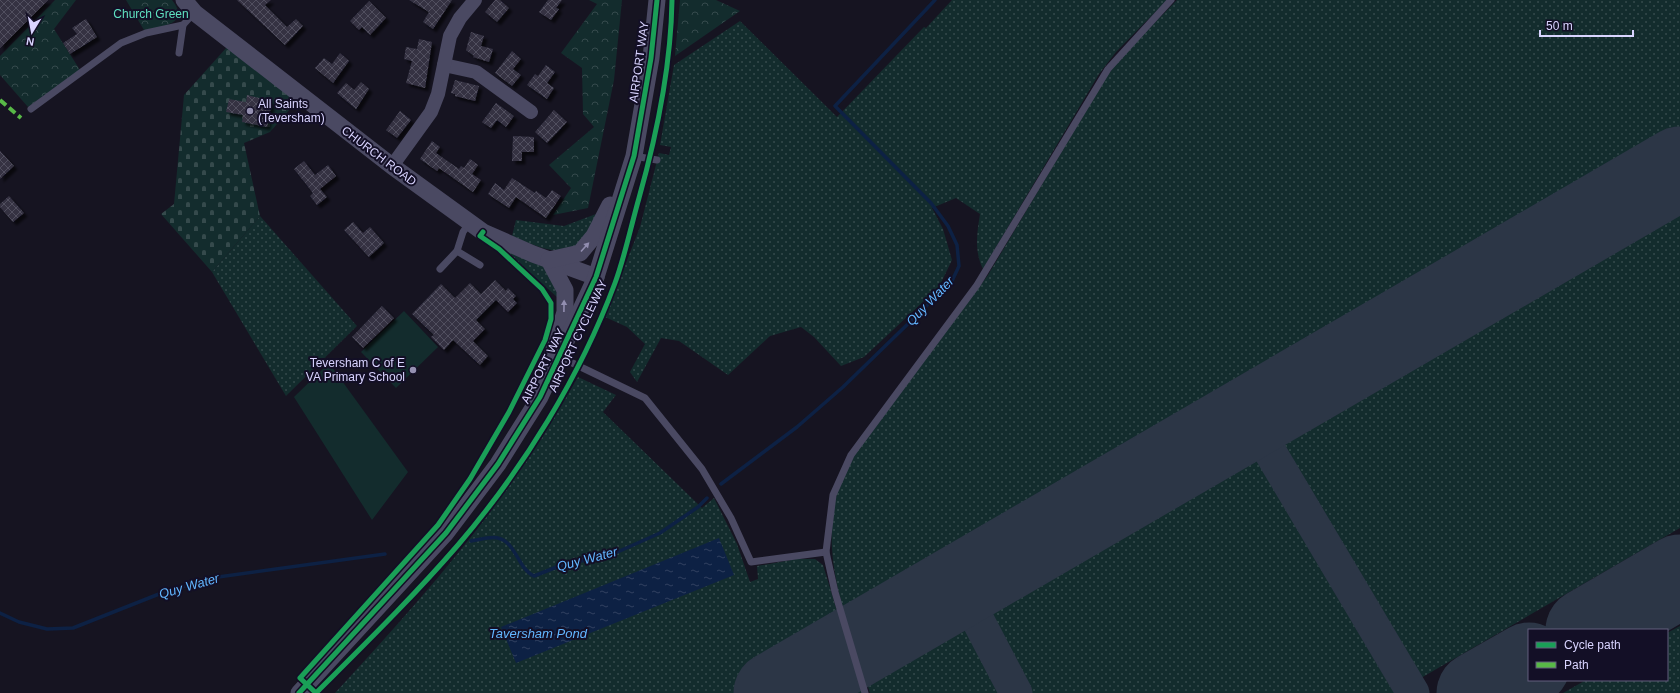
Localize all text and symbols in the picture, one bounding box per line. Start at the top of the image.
park label: Church Green [113,7,189,21]
north arrow [12,12,52,52]
scale bar [1540,12,1633,38]
text: 50 m [1546,19,1573,33]
street label: AIRPORT WAY [626,20,652,104]
text: N [25,35,35,48]
place label: All Saints (Teversham) [258,97,325,125]
marker: All Saints (Teversham) [245,106,255,116]
street label: CHURCH ROAD [339,123,419,189]
one-way arrow [580,242,590,252]
water label: Quy Water [903,273,957,328]
street label: AIRPORT CYCLEWAY [546,278,610,394]
one-way arrow [561,300,568,312]
street label: AIRPORT WAY [518,326,568,406]
place label: Teversham C of E VA Primary School [306,356,405,384]
marker: Teversham C of E VA Primary School [408,365,418,375]
water label: Quy Water [555,544,619,574]
water label: Quy Water [157,570,221,602]
water label: Taversham Pond [489,626,588,641]
legend [1528,629,1668,681]
text: Cycle path [1564,638,1621,652]
text: Path [1564,658,1589,672]

